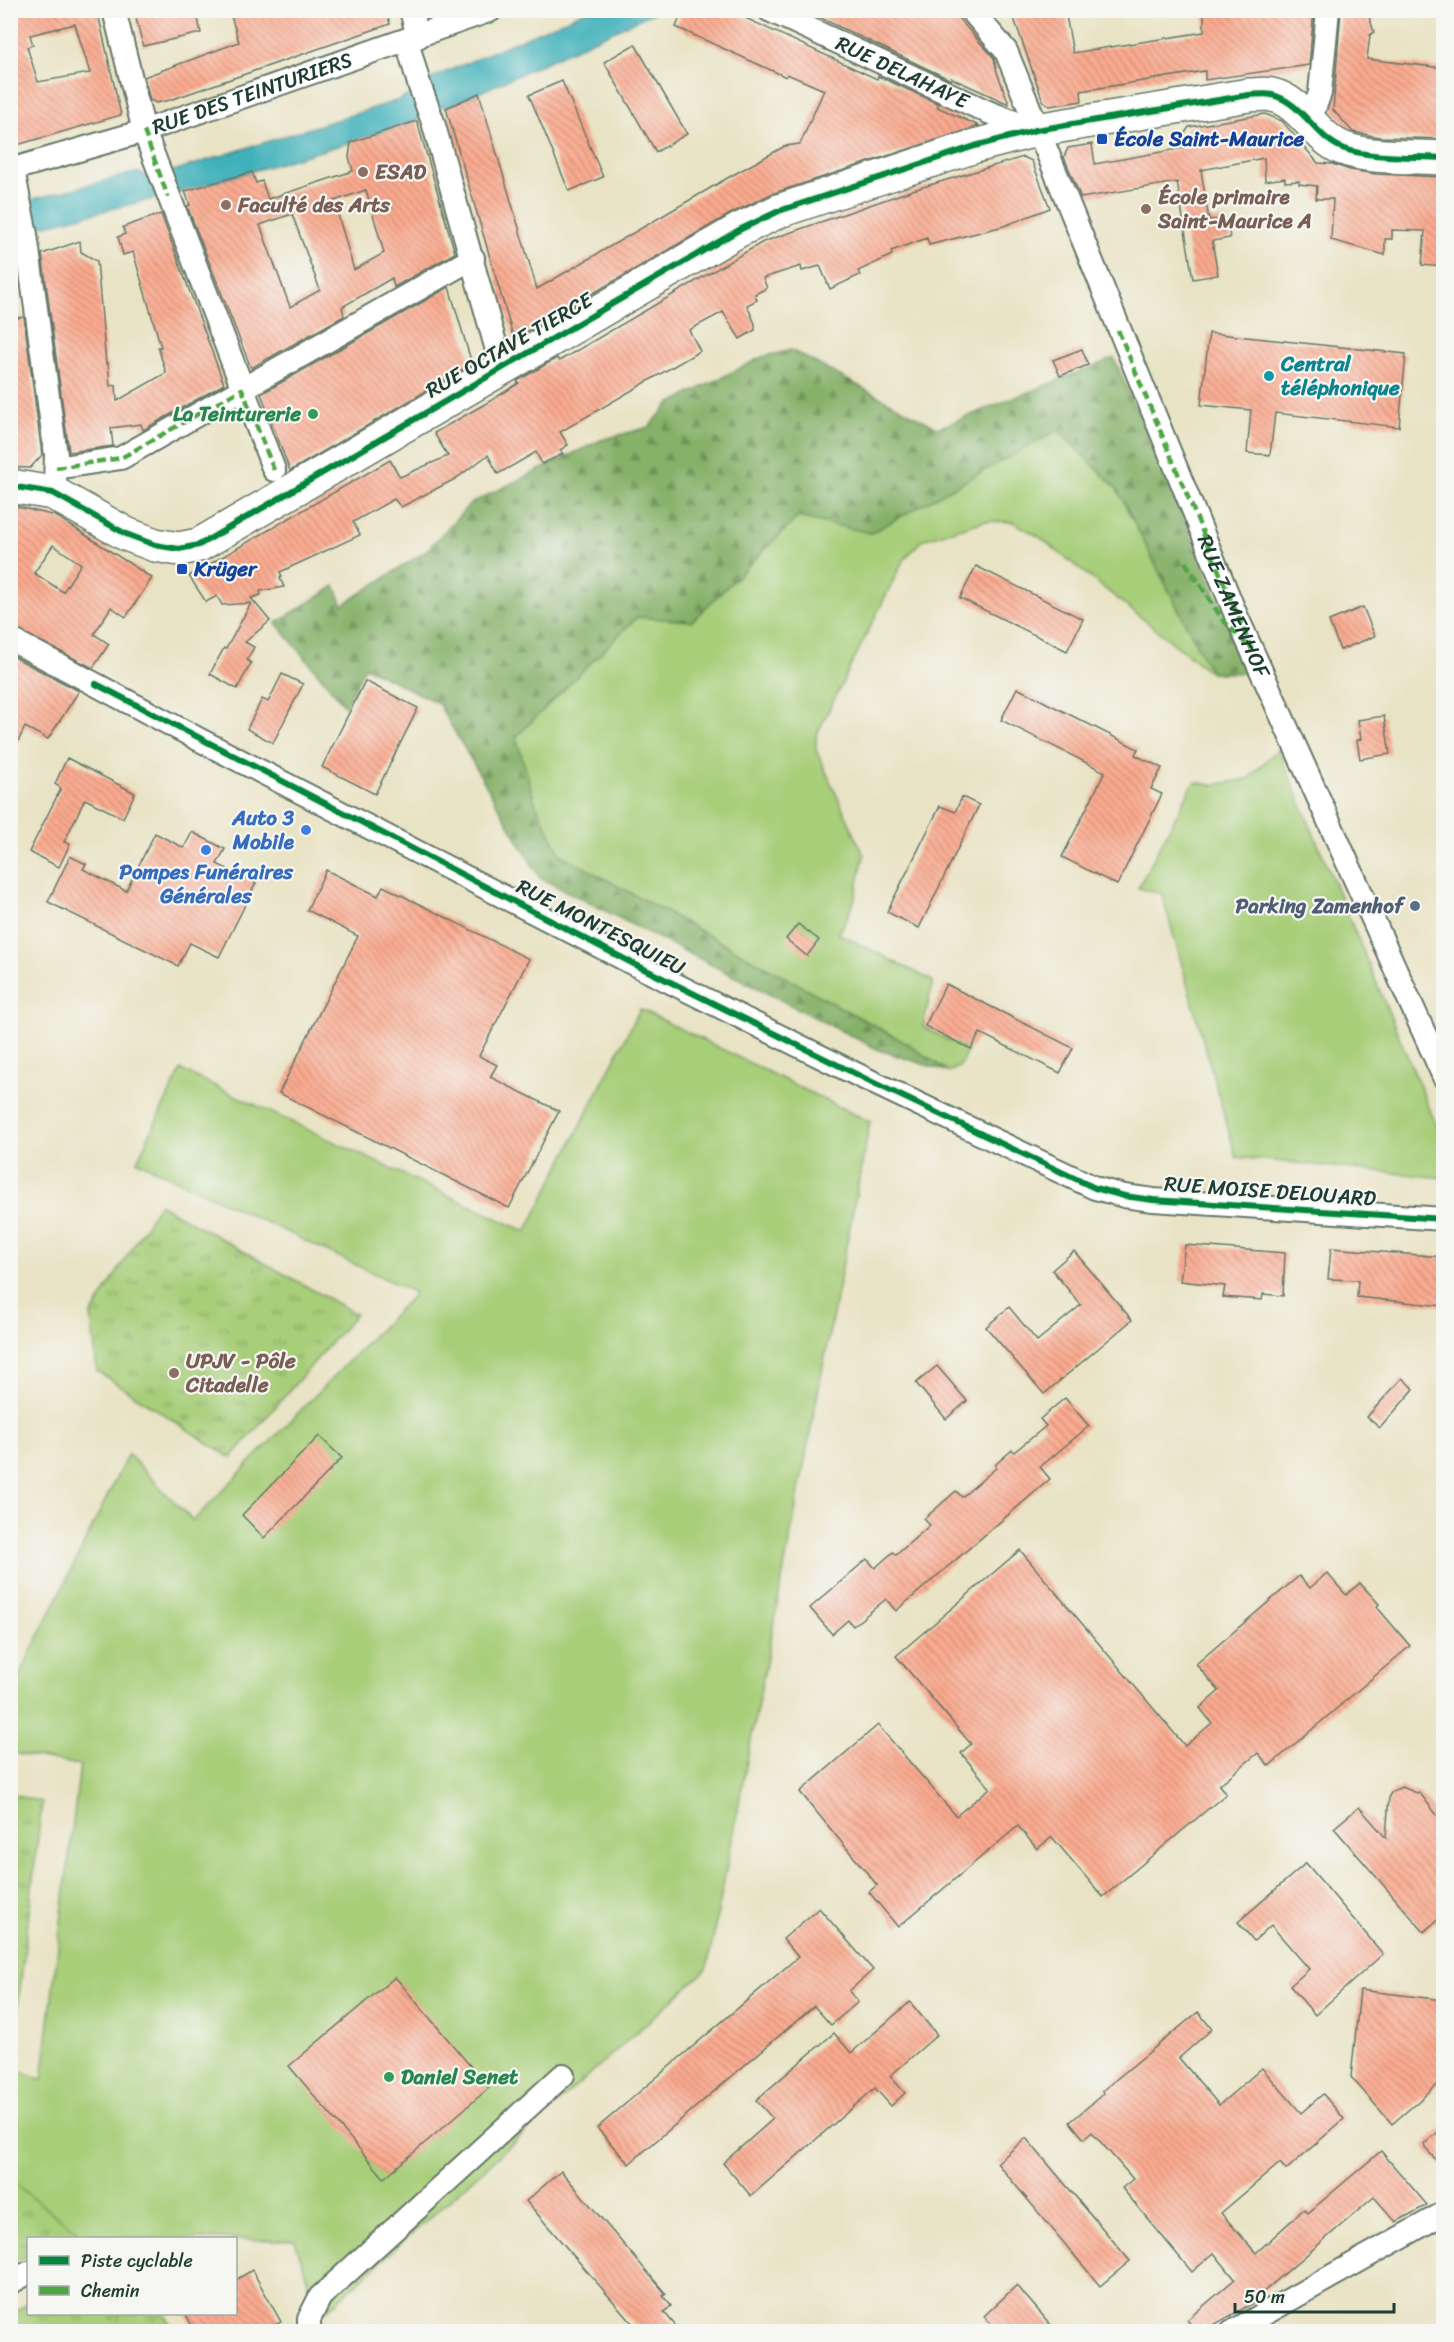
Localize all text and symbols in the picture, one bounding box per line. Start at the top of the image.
street label: RUE DELAHAYE [829,25,976,120]
street label: RUE DES TEINTURIERS [147,41,357,146]
place label: École Saint-Maurice [1114,120,1305,158]
marker: École Saint-Maurice [1095,132,1109,146]
place label: ESAD [375,153,426,191]
marker: ESAD [356,165,370,179]
place label: École primaire Saint-Maurice A [1157,178,1312,240]
place label: Faculté des Arts [237,186,390,224]
marker: Faculté des Arts [219,198,233,212]
marker: École primaire Saint-Maurice A [1139,202,1153,216]
street label: RUE OCTAVE TIERCE [418,281,601,409]
place label: Central téléphonique [1280,345,1400,407]
marker: Central téléphonique [1262,369,1276,383]
place label: La Teinturerie [173,395,301,433]
marker: La Teinturerie [306,407,320,421]
street label: RUE ZAMENHOF [1186,529,1282,686]
place label: Krüger [193,550,258,588]
marker: Krüger [175,562,189,576]
place label: Auto 3 Mobile [231,799,295,861]
marker: Auto 3 Mobile [299,823,313,837]
marker: Pompes Funéraires Générales [199,843,213,857]
place label: Pompes Funéraires Générales [119,853,294,915]
street label: RUE MONTESQUIEU [510,868,693,986]
place label: Parking Zamenhof [1236,887,1406,925]
marker: Parking Zamenhof [1408,899,1422,913]
street label: RUE MOISE DELOUARD [1163,1165,1377,1217]
place label: UPJV - Pôle Citadelle [185,1342,296,1404]
marker: UPJV - Pôle Citadelle [167,1366,181,1380]
place label: Daniel Senet [401,2058,519,2096]
marker: Daniel Senet [382,2070,396,2084]
legend [27,2237,237,2315]
text: Piste cyclable [81,2245,193,2277]
text: Chemin [81,2275,140,2307]
scale bar [1235,2276,1394,2314]
text: 50 m [1244,2281,1285,2313]

